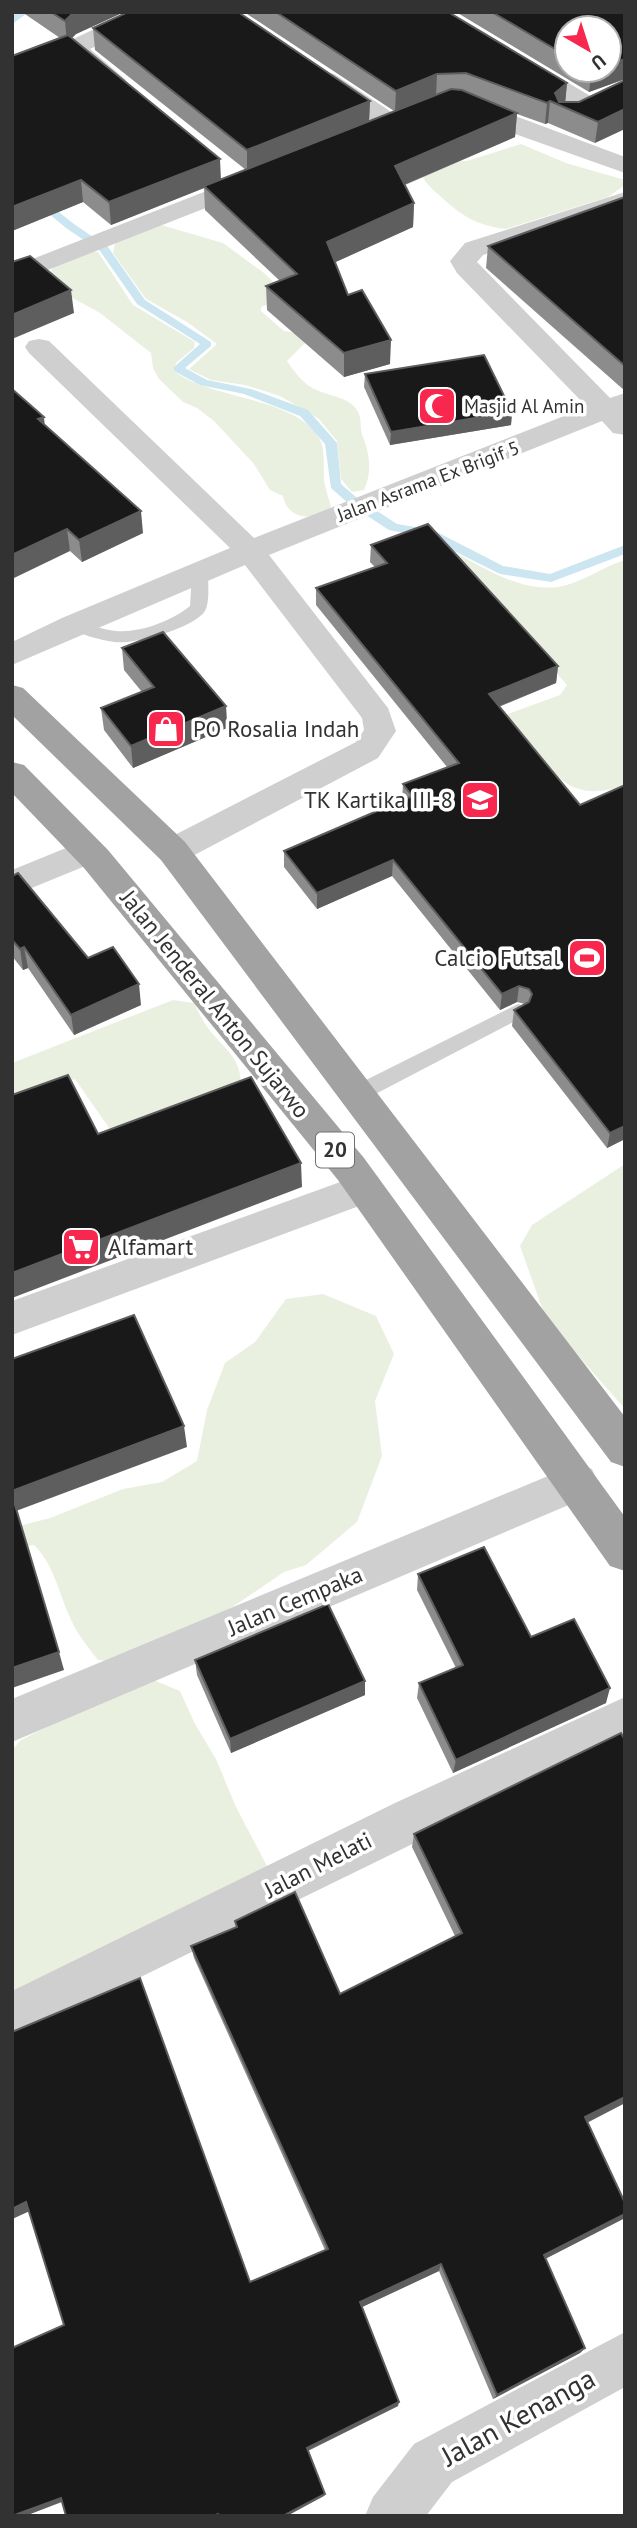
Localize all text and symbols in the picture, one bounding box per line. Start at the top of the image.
north arrow [553,14,623,84]
text: U [587,49,611,75]
mosque icon: Masjid Al Amin [416,385,458,427]
place label: Masjid Al Amin [464,394,584,418]
street label: Jalan Asrama Ex Brigif 5 [332,435,523,527]
shop icon: PO Rosalia Indah [145,708,187,750]
place label: PO Rosalia Indah [193,714,359,743]
school or university icon: TK Kartika III-8 [459,779,501,821]
place label: TK Kartika III-8 [304,785,453,814]
street label: Jalan Jenderal Anton Sujarwo [114,883,316,1124]
sports icon: Calcio Futsal [566,937,608,979]
place label: Calcio Futsal [434,943,560,972]
road number: 20 [316,1132,354,1168]
supermarket icon: Alfamart [60,1226,102,1268]
place label: Alfamart [108,1232,194,1261]
street label: Jalan Cempaka [222,1559,367,1642]
street label: Jalan Melati [258,1825,376,1904]
street label: Jalan Kenanga [433,2359,601,2475]

